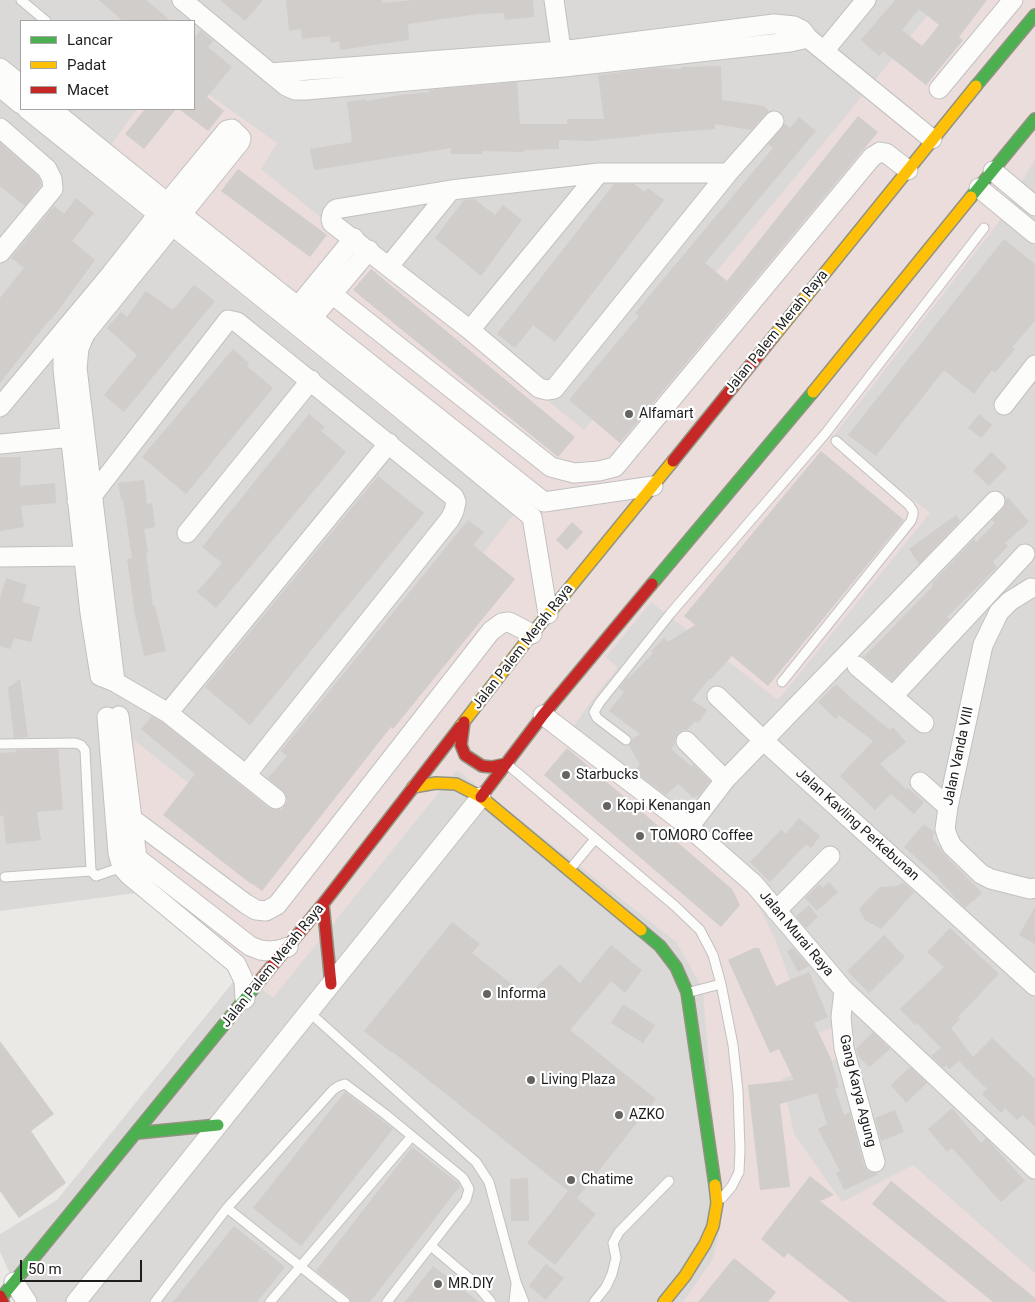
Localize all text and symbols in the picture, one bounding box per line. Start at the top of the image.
legend [20,20,195,110]
text: Lancar [67,31,113,49]
text: Padat [67,56,106,74]
text: Macet [67,81,109,99]
street label: Jalan Palem Merah Raya [722,267,832,397]
place label: Alfamart [639,406,694,422]
marker: Alfamart [623,408,635,420]
street label: Jalan Palem Merah Raya [469,581,577,713]
street label: Jalan Vanda VIII [940,705,978,807]
street label: Jalan Kavling Perkebunan [792,765,922,885]
place label: Starbucks [576,767,638,783]
marker: Starbucks [560,769,572,781]
place label: Kopi Kenangan [617,798,711,814]
marker: Kopi Kenangan [601,800,613,812]
place label: TOMORO Coffee [650,828,753,844]
marker: TOMORO Coffee [634,830,646,842]
street label: Jalan Murai Raya [755,888,837,980]
street label: Jalan Palem Merah Raya [218,901,328,1031]
place label: Informa [497,986,546,1002]
marker: Informa [481,988,493,1000]
street label: Gang Karya Agung [835,1033,879,1149]
place label: Living Plaza [541,1072,616,1088]
marker: Living Plaza [525,1074,537,1086]
place label: AZKO [629,1107,665,1123]
marker: AZKO [613,1109,625,1121]
place label: Chatime [581,1172,633,1188]
marker: Chatime [565,1174,577,1186]
scale bar [22,1250,145,1282]
text: 50 m [28,1260,62,1278]
place label: MR.DIY [448,1276,494,1292]
marker: MR.DIY [432,1278,444,1290]

